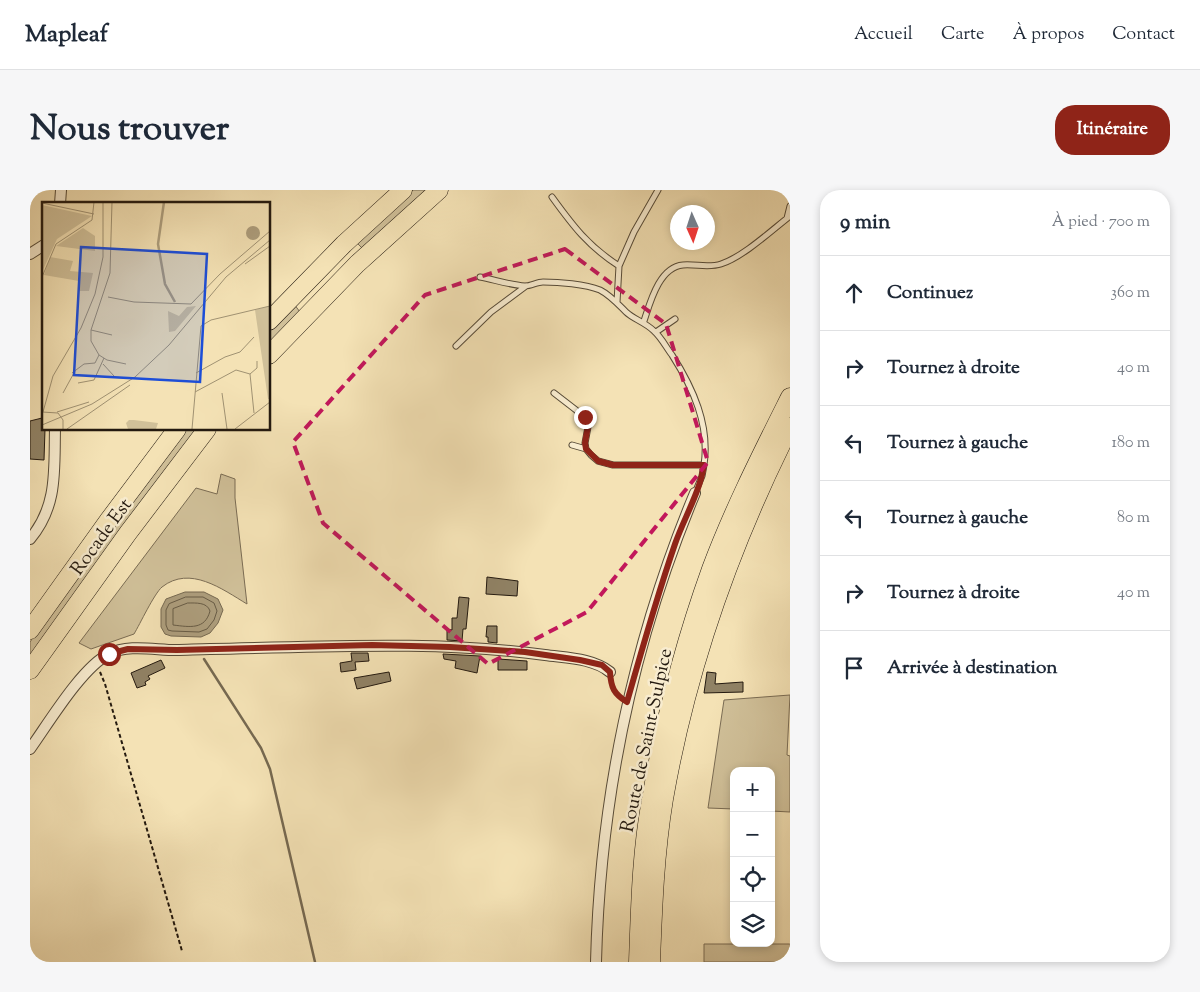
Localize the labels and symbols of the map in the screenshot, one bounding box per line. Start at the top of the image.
inset map [42,202,270,430]
north arrow [670,205,715,250]
route end [574,406,597,429]
street label: Rocade Est [65,493,140,582]
route start [98,643,121,666]
street label: Route de Saint-Sulpice [615,646,680,835]

